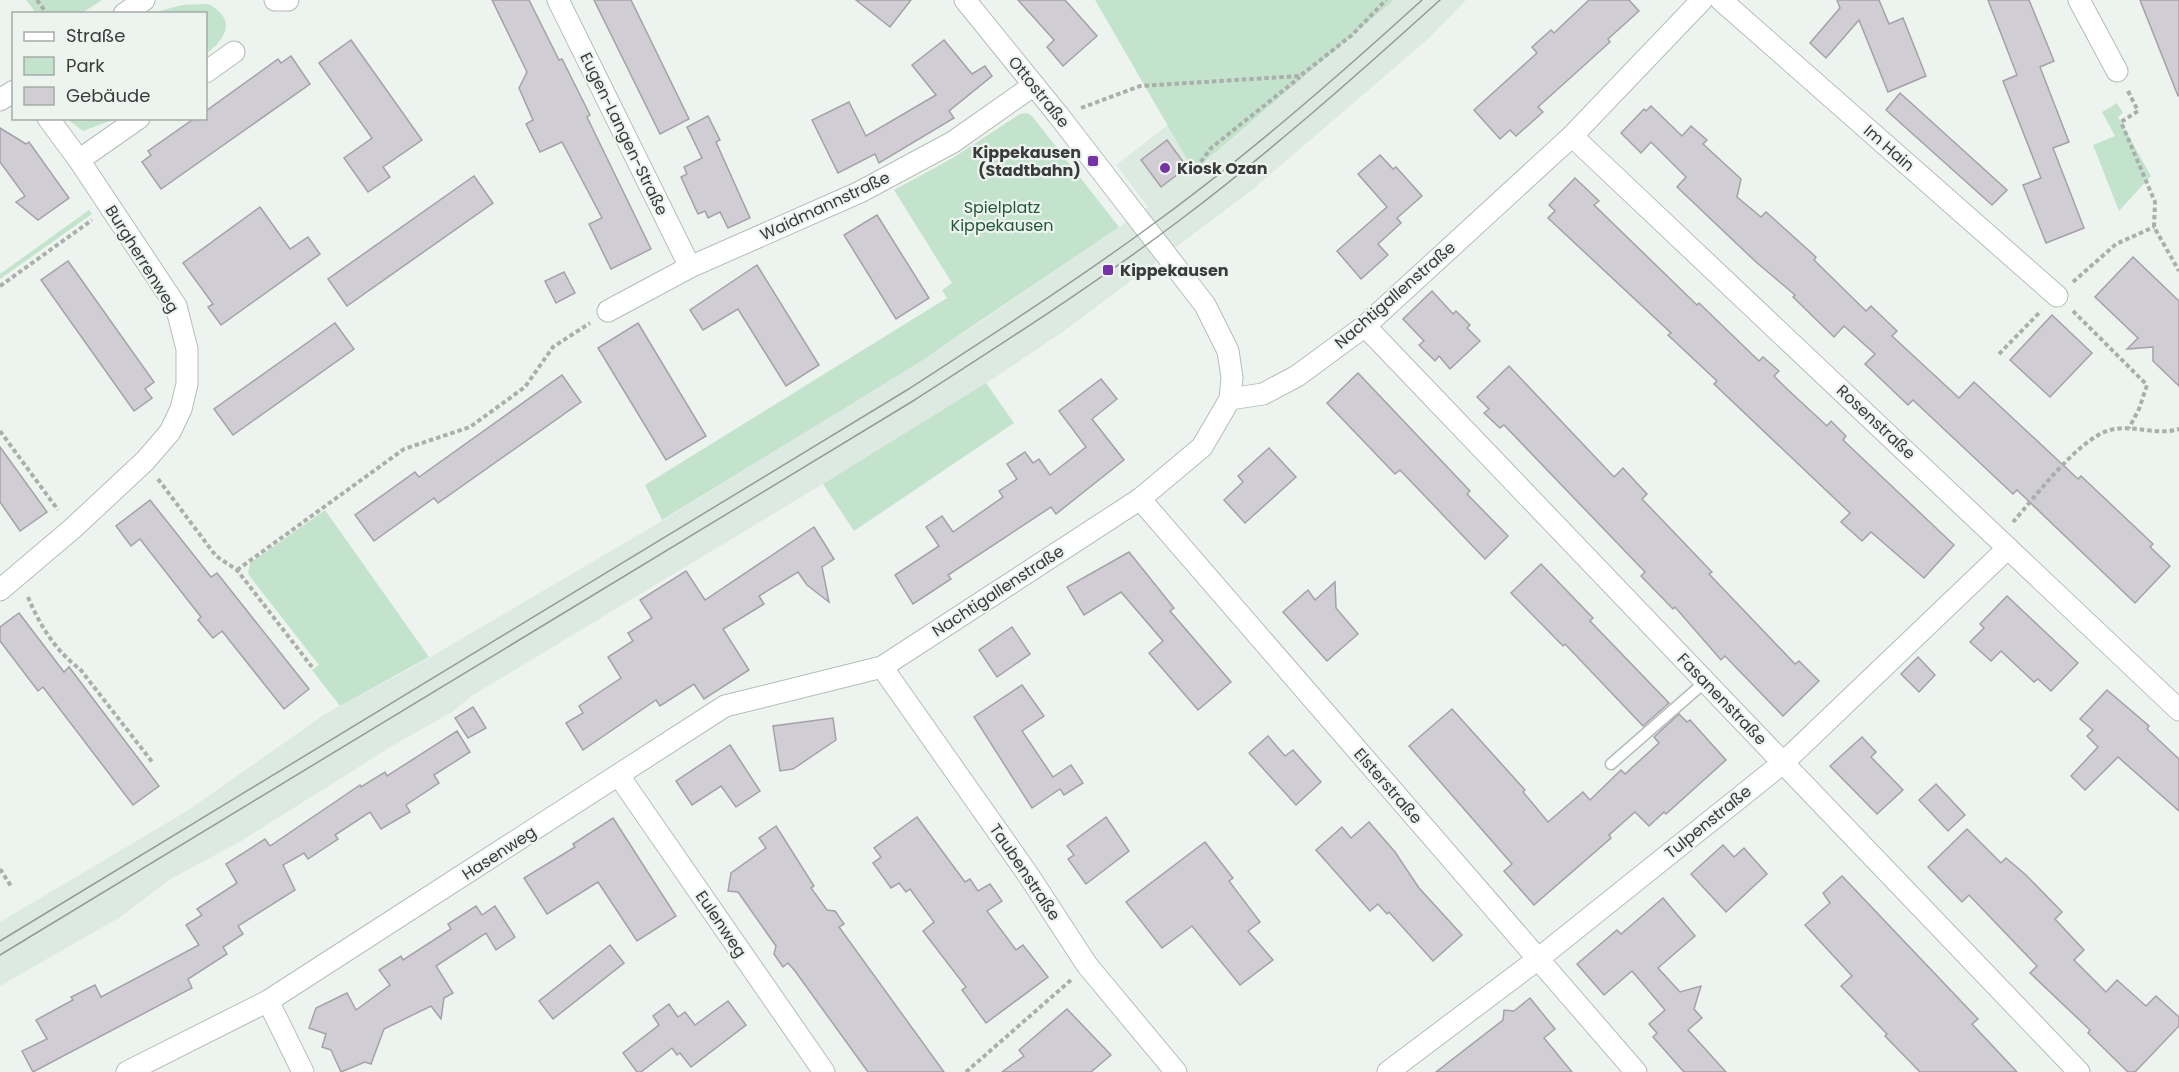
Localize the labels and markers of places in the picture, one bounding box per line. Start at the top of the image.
place label: Kippekausen (Stadtbahn) [972,141,1081,182]
marker: Kippekausen (Stadtbahn) [1086,154,1100,168]
place label: Kiosk Ozan [1177,157,1267,180]
marker: Kiosk Ozan [1158,161,1172,175]
place label: Kippekausen [1120,259,1229,282]
marker: Kippekausen [1101,263,1115,277]

